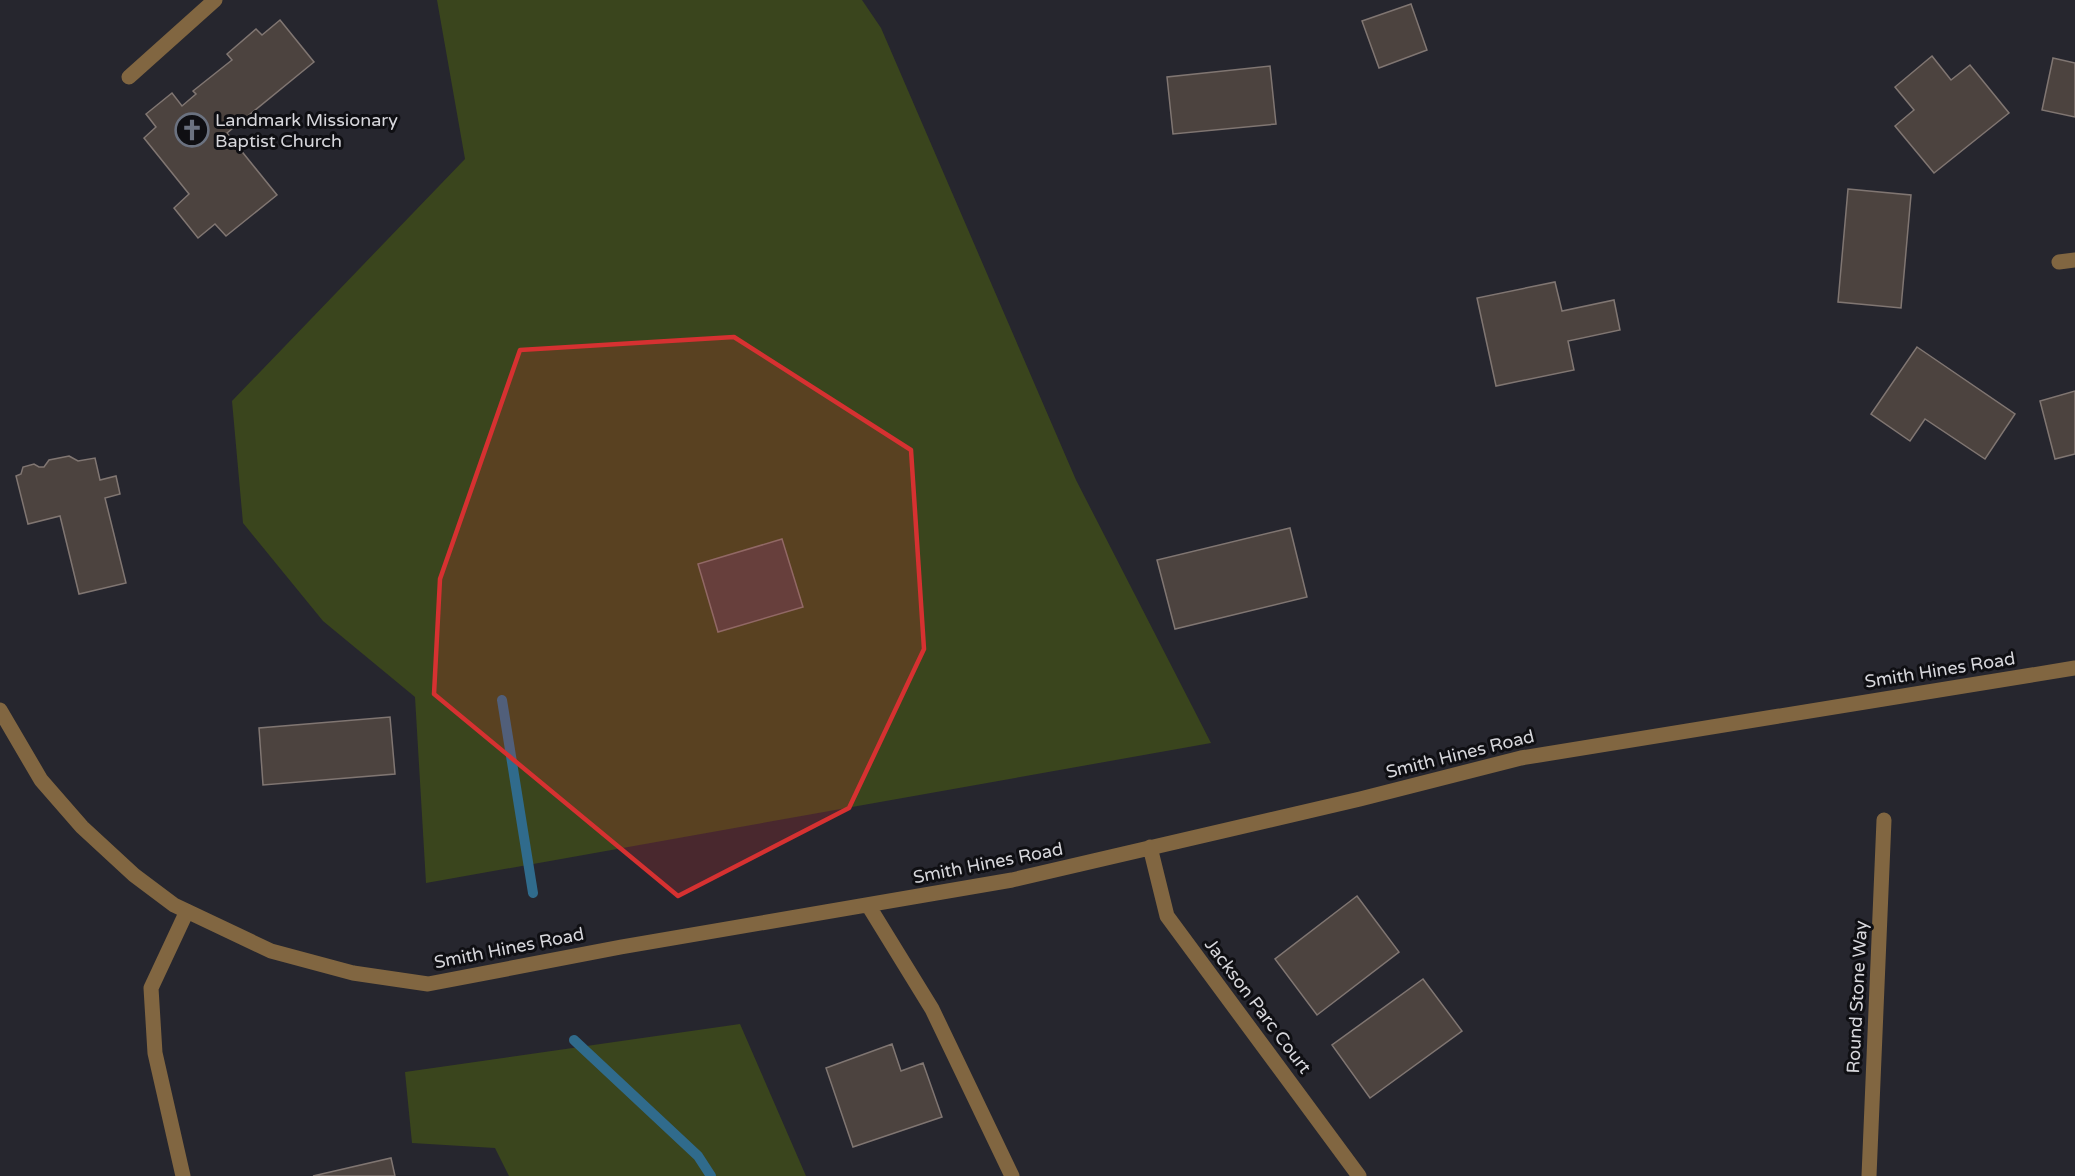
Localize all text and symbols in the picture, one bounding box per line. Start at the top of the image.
place label: Landmark Missionary Baptist Church [215,109,398,152]
church icon: Landmark Missionary Baptist Church [174,112,210,148]
street label: Smith Hines Road [1863,647,2017,693]
street label: Smith Hines Road [1384,725,1536,783]
street label: Smith Hines Road [911,838,1065,888]
street label: Round Stone Way [1842,920,1872,1074]
street label: Smith Hines Road [432,923,586,973]
street label: Jackson Parc Court [1200,934,1316,1078]

